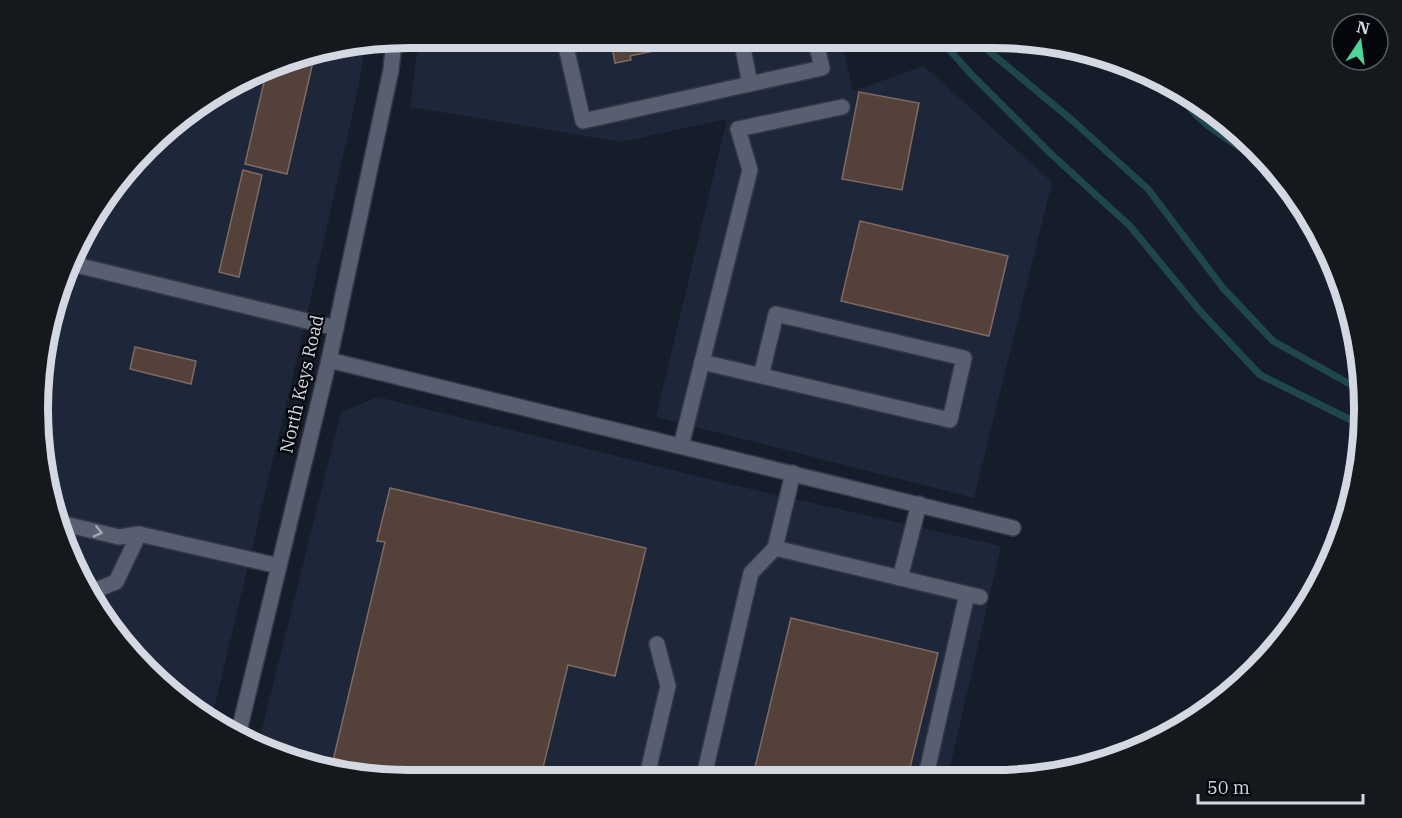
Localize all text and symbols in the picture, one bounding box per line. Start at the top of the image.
north arrow [1330,12,1390,72]
text: N [1355,16,1372,39]
street label: North Keys Road [274,312,329,455]
one-way arrow [92,524,102,537]
scale bar [1198,767,1363,805]
text: 50 m [1207,776,1250,799]

